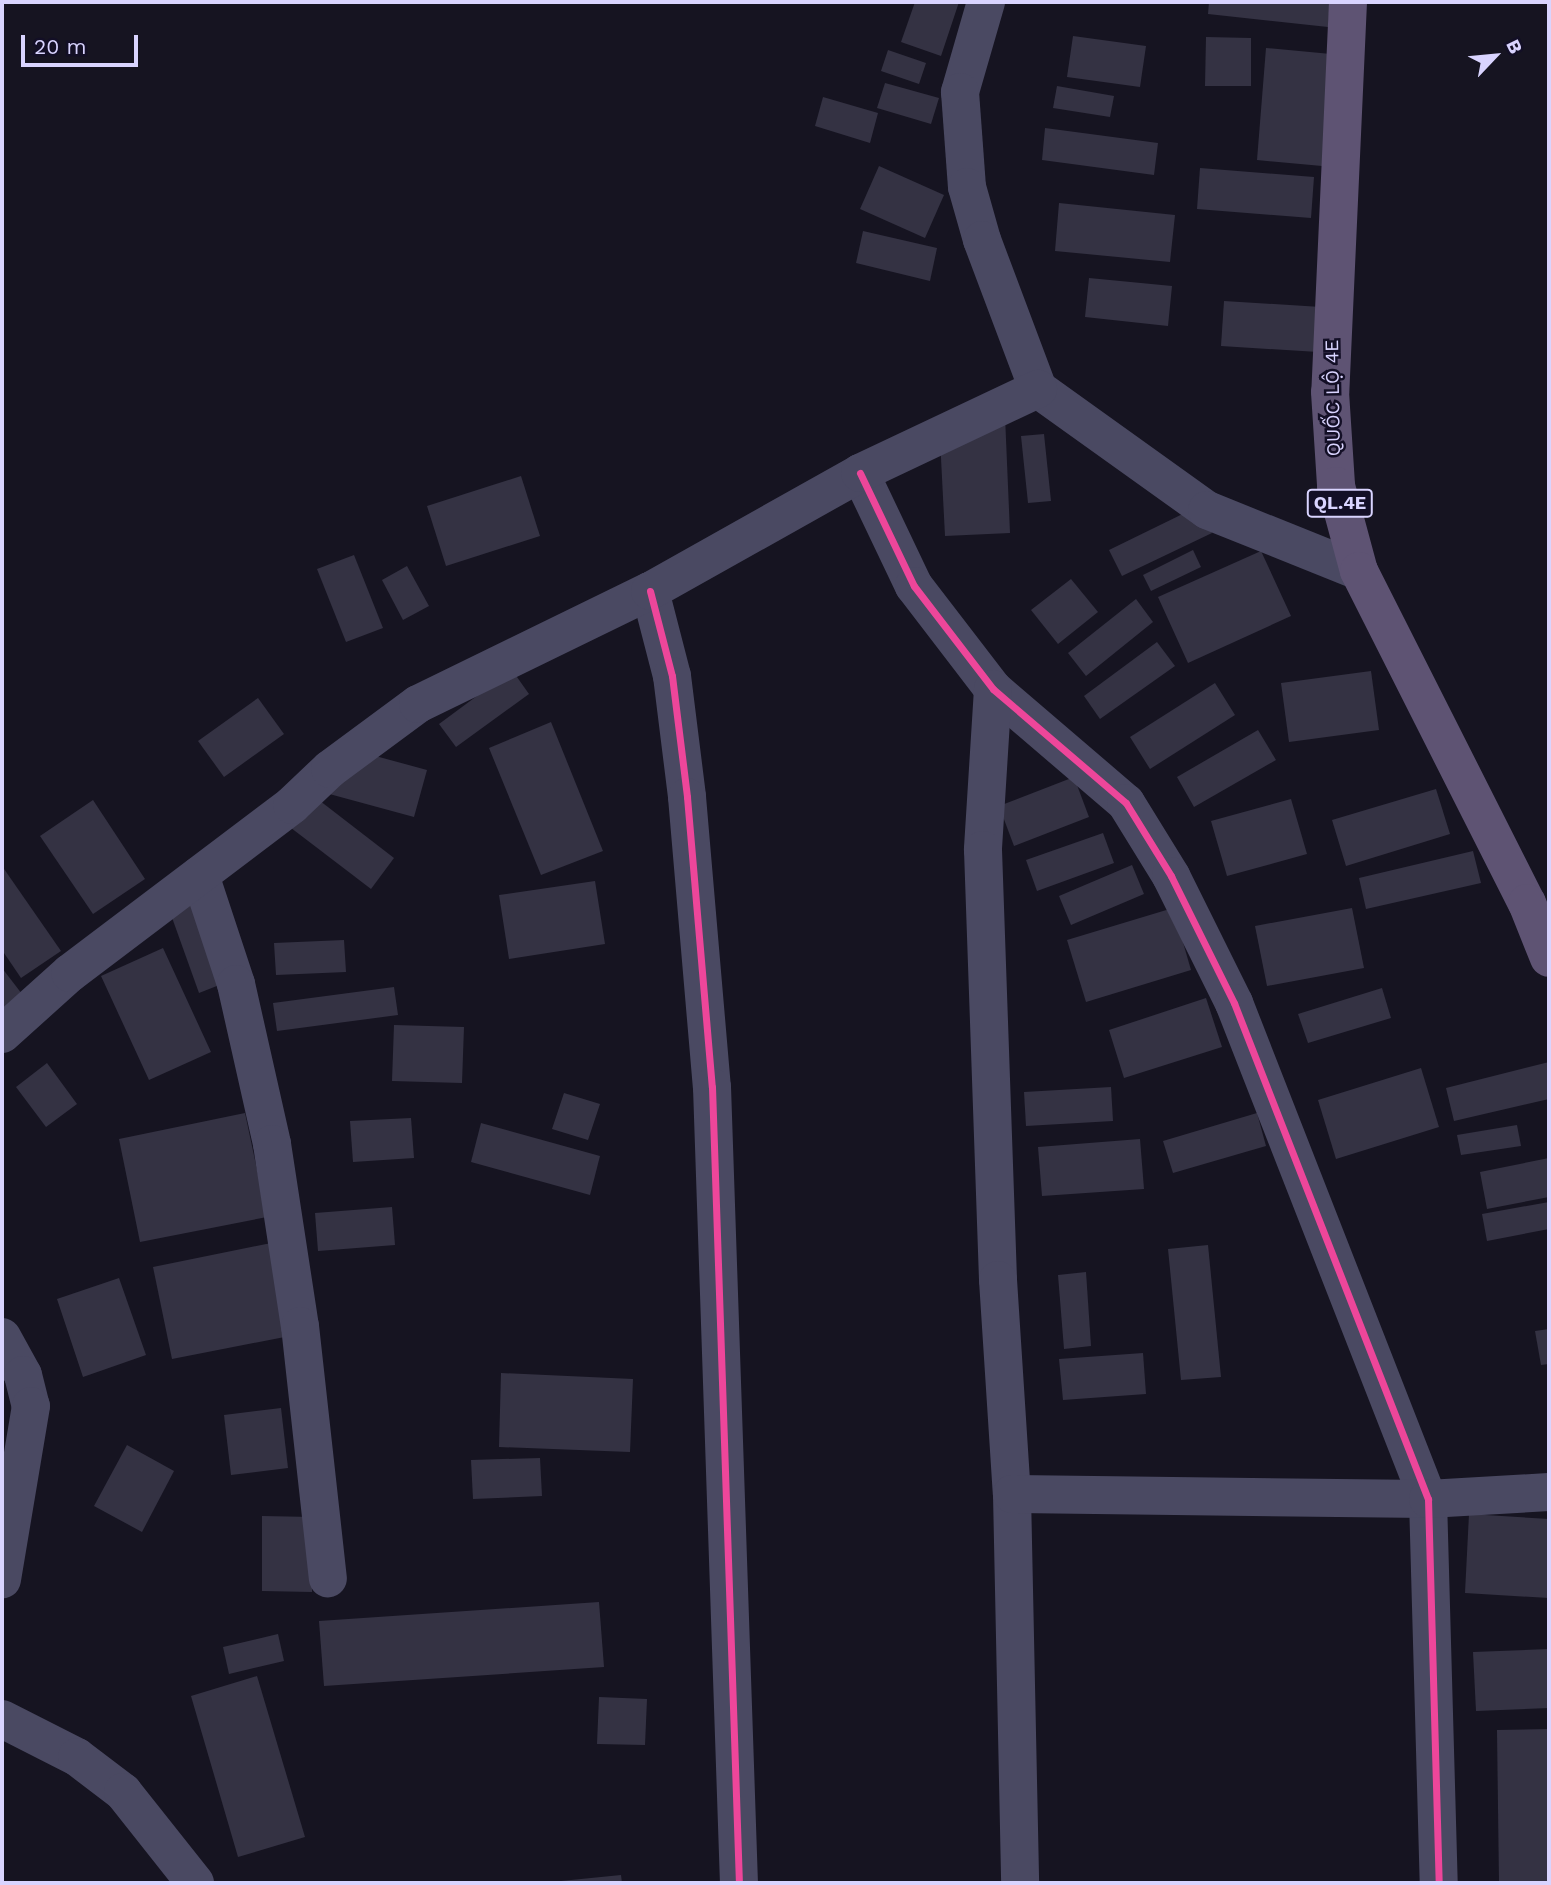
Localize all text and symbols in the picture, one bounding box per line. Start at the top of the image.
scale bar [24,21,142,65]
north arrow [1460,21,1530,91]
text: 20 m [34,34,86,59]
text: B [1501,36,1528,57]
street label: QUỐC LỘ 4E [1321,339,1345,457]
road number: QL.4E [1307,489,1373,518]

